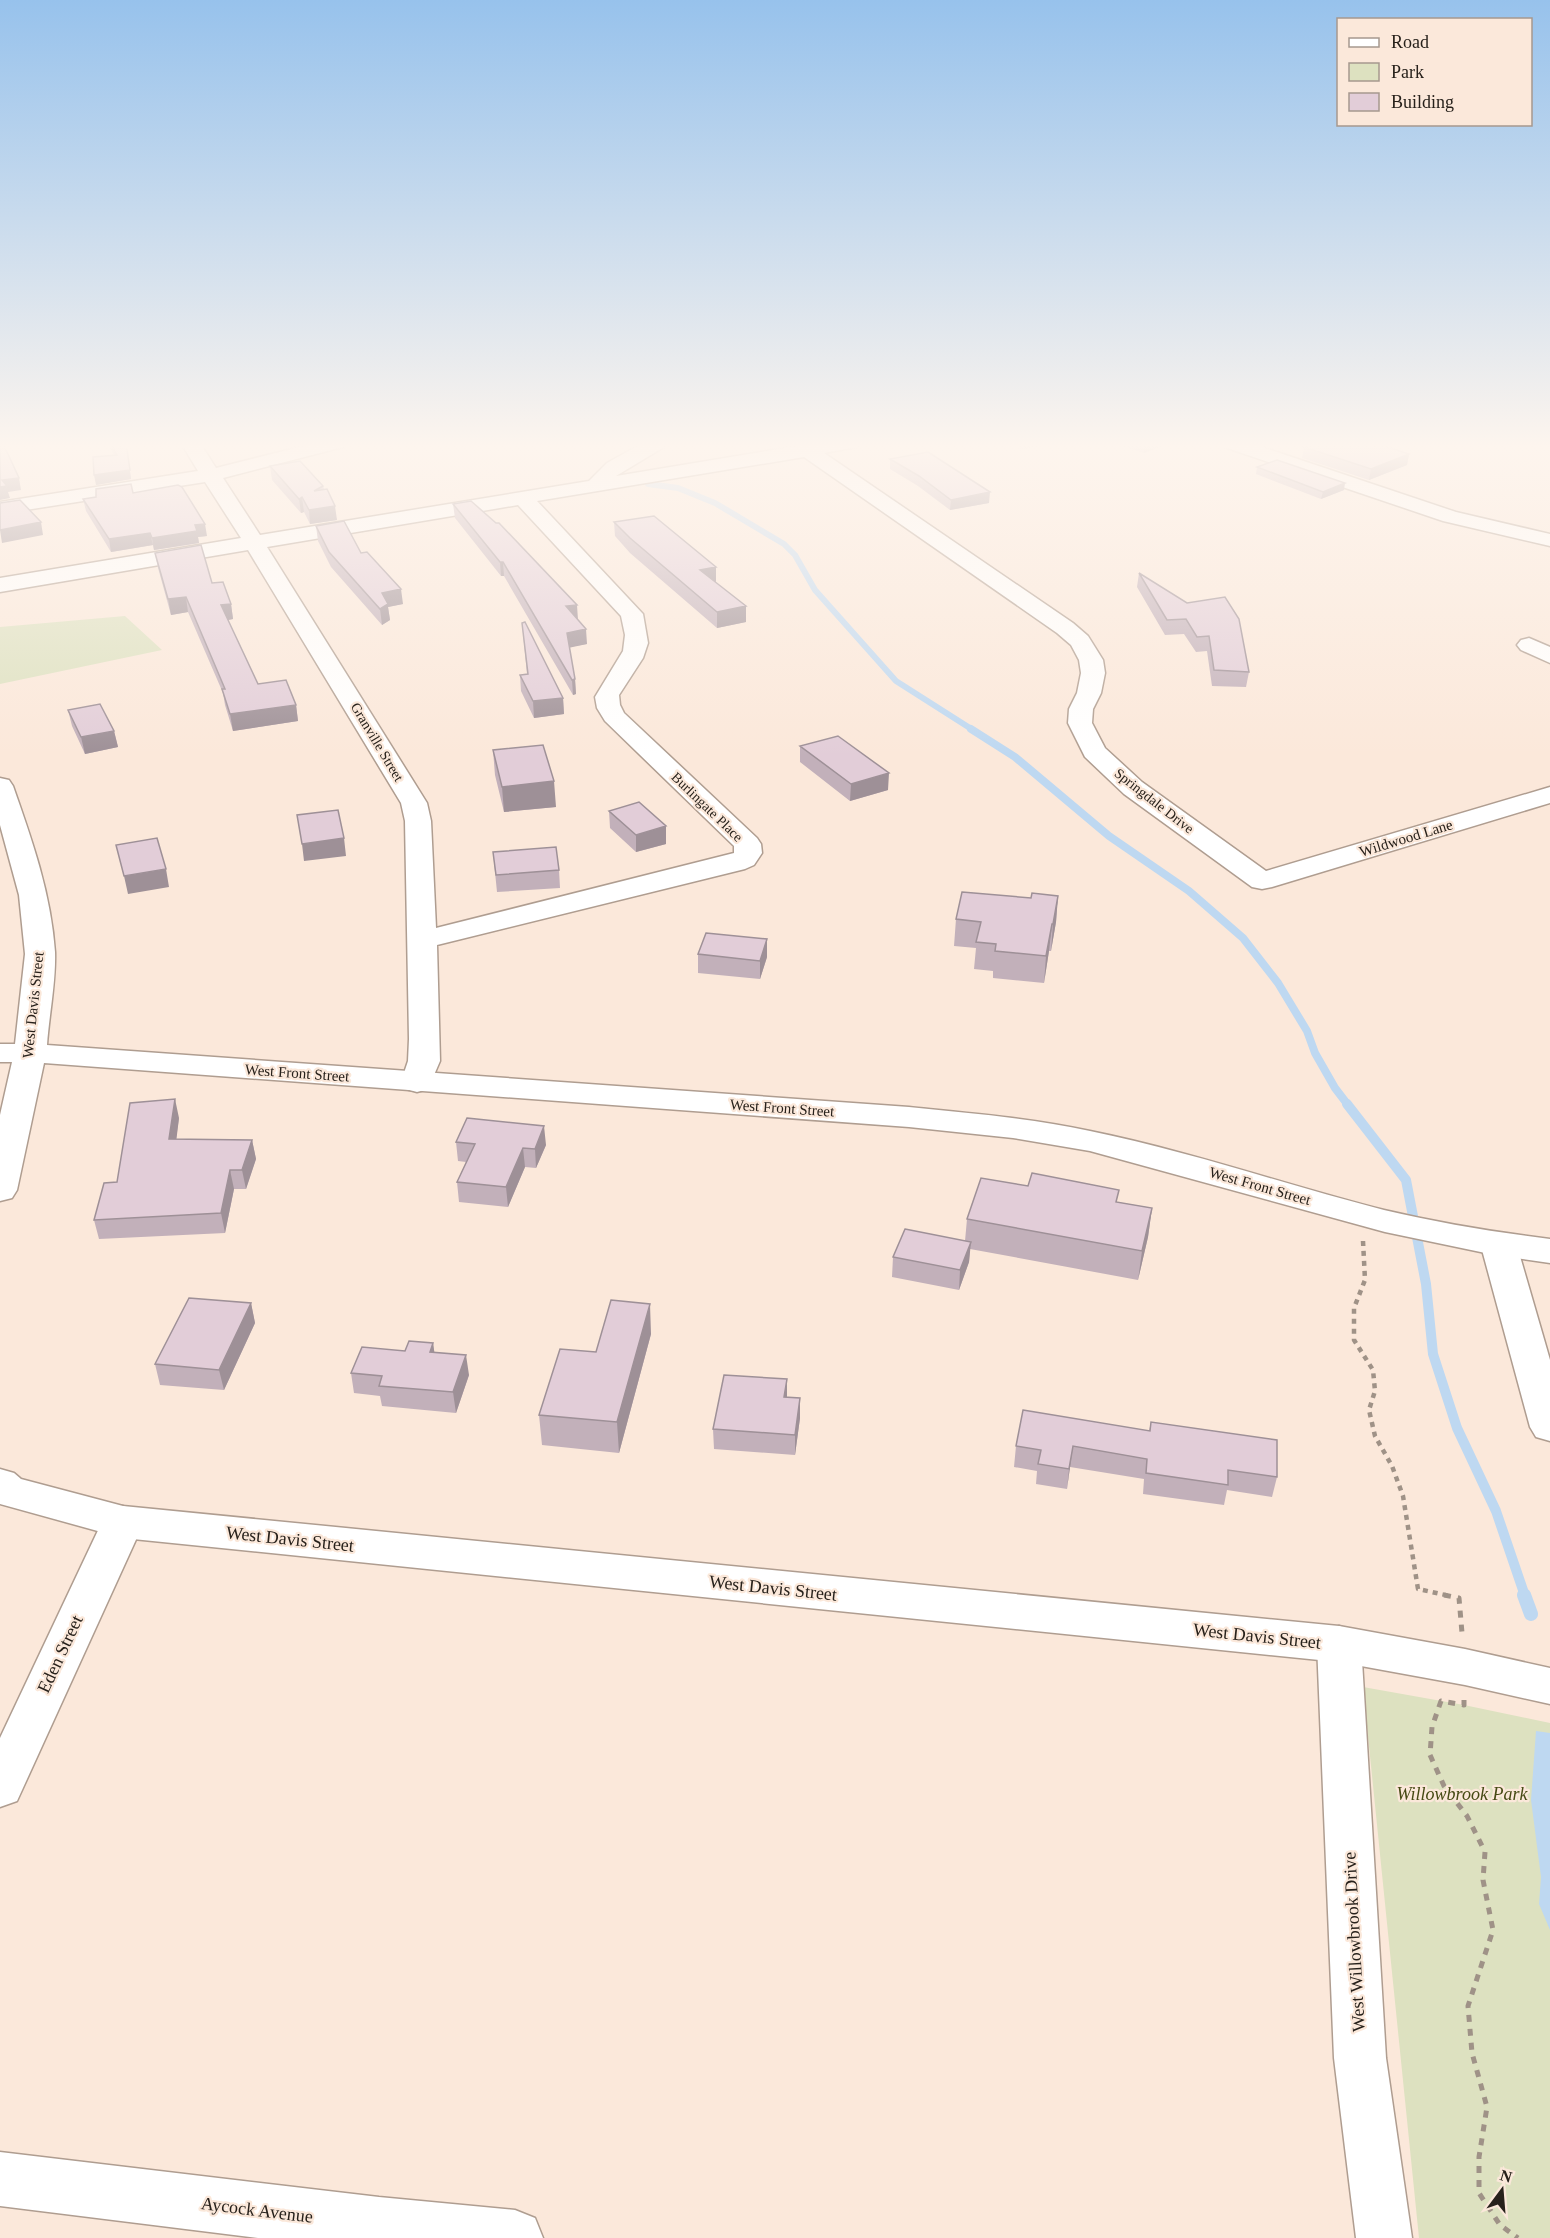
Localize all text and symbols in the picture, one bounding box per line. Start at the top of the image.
legend [1337,18,1532,126]
text: Road [1391,32,1429,52]
text: Park [1391,62,1424,82]
text: Building [1391,92,1454,112]
street label: Granville Street [348,700,406,784]
street label: Springdale Drive [1112,766,1196,836]
street label: Burlingate Place [668,769,746,845]
street label: Wildwood Lane [1358,816,1455,860]
street label: West Davis Street [19,950,47,1059]
street label: West Front Street [244,1061,351,1085]
street label: West Front Street [729,1096,836,1120]
street label: West Front Street [1208,1164,1313,1208]
street label: West Davis Street [225,1522,355,1556]
street label: West Davis Street [708,1571,838,1605]
street label: Eden Street [33,1612,87,1696]
street label: West Davis Street [1192,1619,1322,1653]
park label: Willowbrook Park [1397,1784,1528,1804]
street label: West Willowbrook Drive [1339,1851,1369,2033]
north arrow [1472,2160,1532,2220]
text: N [1498,2166,1514,2186]
street label: Aycock Avenue [200,2193,314,2227]

